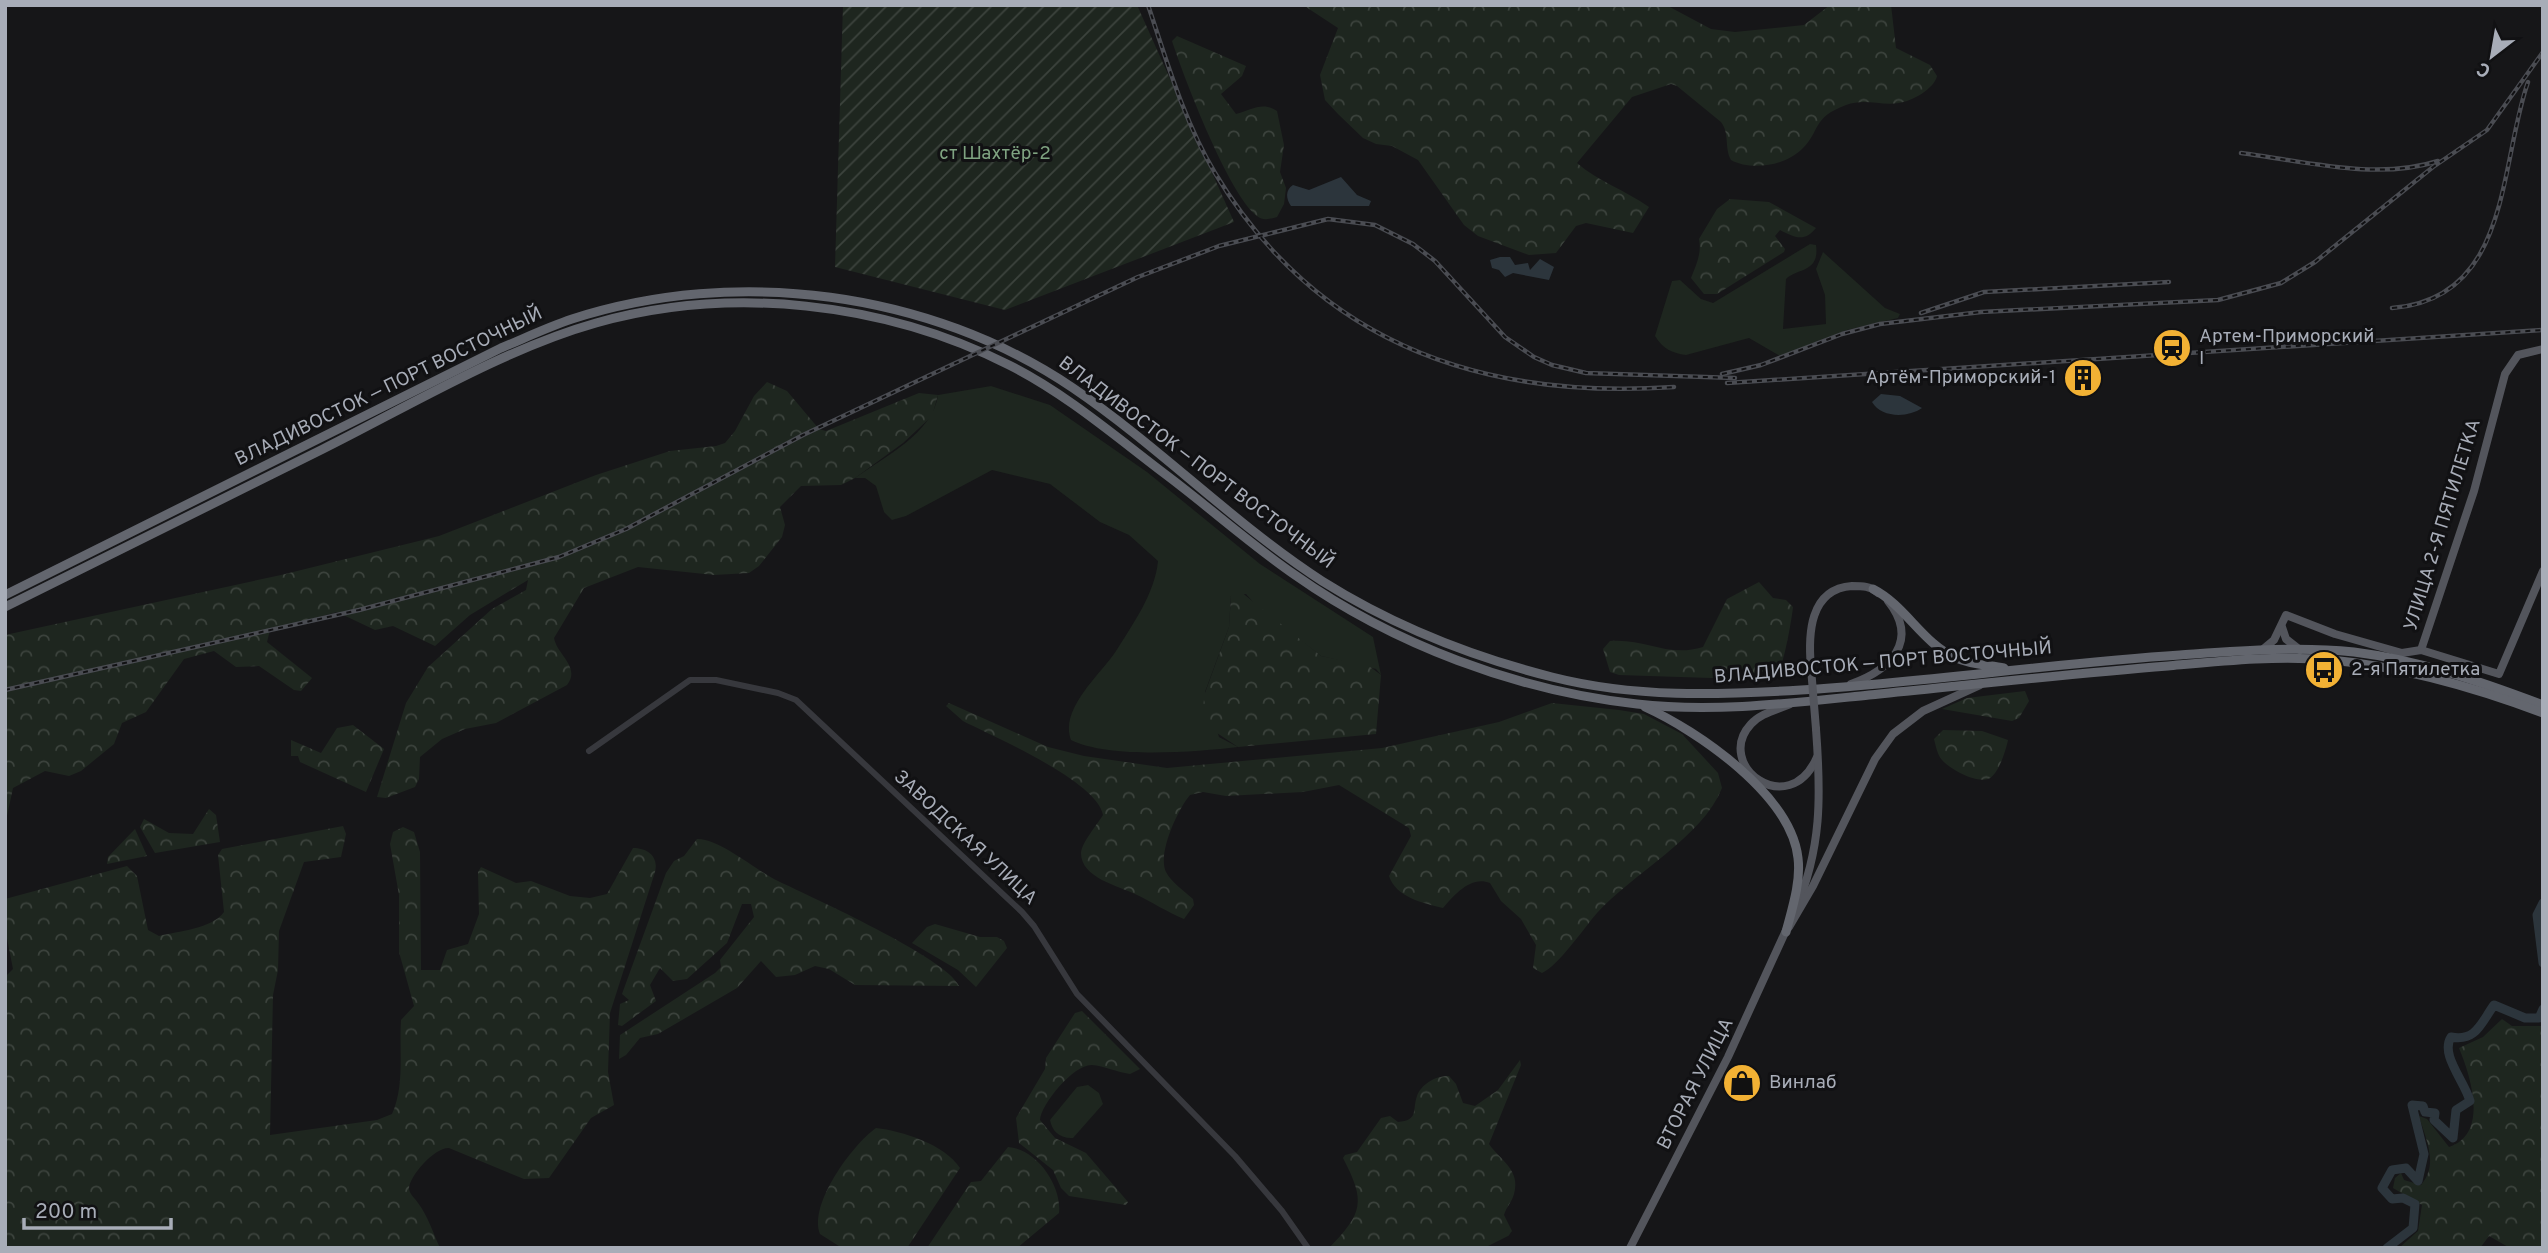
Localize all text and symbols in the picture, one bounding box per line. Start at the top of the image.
north arrow [2457,21,2527,91]
text: С [2473,55,2496,82]
park label: ст Шахтёр-2 [939,142,1051,166]
street label: ВЛАДИВОСТОК — ПОРТ ВОСТОЧНЫЙ [231,301,547,472]
place label: Артем-Приморский I [2199,325,2375,371]
station icon: Артем-Приморский I [2151,327,2193,369]
street label: ВЛАДИВОСТОК — ПОРТ ВОСТОЧНЫЙ [1053,351,1339,575]
building icon: Артём-Приморский-1 [2062,357,2104,399]
place label: Артём-Приморский-1 [1866,366,2056,390]
street label: УЛИЦА 2-Я ПЯТИЛЕТКА [2399,416,2487,634]
street label: ВЛАДИВОСТОК — ПОРТ ВОСТОЧНЫЙ [1713,635,2053,690]
bus stop icon: 2-я Пятилетка [2303,649,2345,691]
place label: 2-я Пятилетка [2351,658,2480,682]
street label: ЗАВОДСКАЯ УЛИЦА [888,765,1042,911]
street label: ВТОРАЯ УЛИЦА [1652,1014,1740,1154]
shop icon: Винлаб [1721,1062,1763,1104]
place label: Винлаб [1769,1071,1837,1095]
scale bar [24,1186,172,1230]
text: 200 m [35,1199,97,1226]

